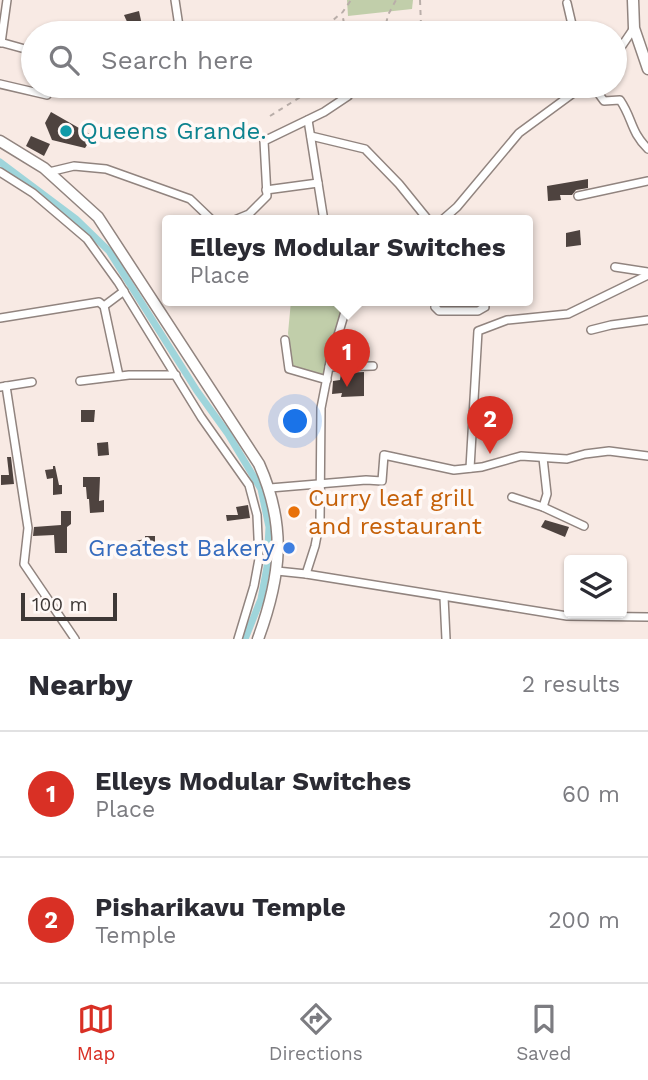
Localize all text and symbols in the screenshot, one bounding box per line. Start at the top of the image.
search box [21,21,627,98]
icon: search [45,41,83,79]
text: Search here [101,45,253,75]
place label: Queens Grande. [80,117,267,145]
marker: Queens Grande. [58,123,74,139]
popup [162,215,533,306]
text: Elleys Modular Switches [189,232,506,262]
text: Place [189,262,250,289]
pin: 1 [324,329,370,387]
pin: 2 [467,396,513,454]
your location [278,404,312,438]
place label: Curry leaf grill and restaurant [308,484,482,540]
marker: Curry leaf grill and restaurant [286,504,302,520]
place label: Greatest Bakery [88,534,276,562]
marker: Greatest Bakery [281,540,297,556]
map controls [564,555,627,618]
button: layers [564,555,627,618]
scale bar [21,590,117,622]
text: 100 m [32,593,88,616]
text: Nearby [28,667,133,702]
text: 2 results [522,671,620,698]
text: Elleys Modular Switches [95,766,411,796]
text: 1 [46,781,56,808]
text: 60 m [562,781,620,808]
text: Place [95,796,155,823]
text: Pisharikavu Temple [95,892,346,922]
text: 2 [44,907,58,934]
text: 200 m [548,907,620,934]
text: Temple [95,922,176,949]
tab: Map [77,1000,115,1065]
tab: Directions [269,1000,363,1065]
tab: Saved [516,1000,571,1065]

